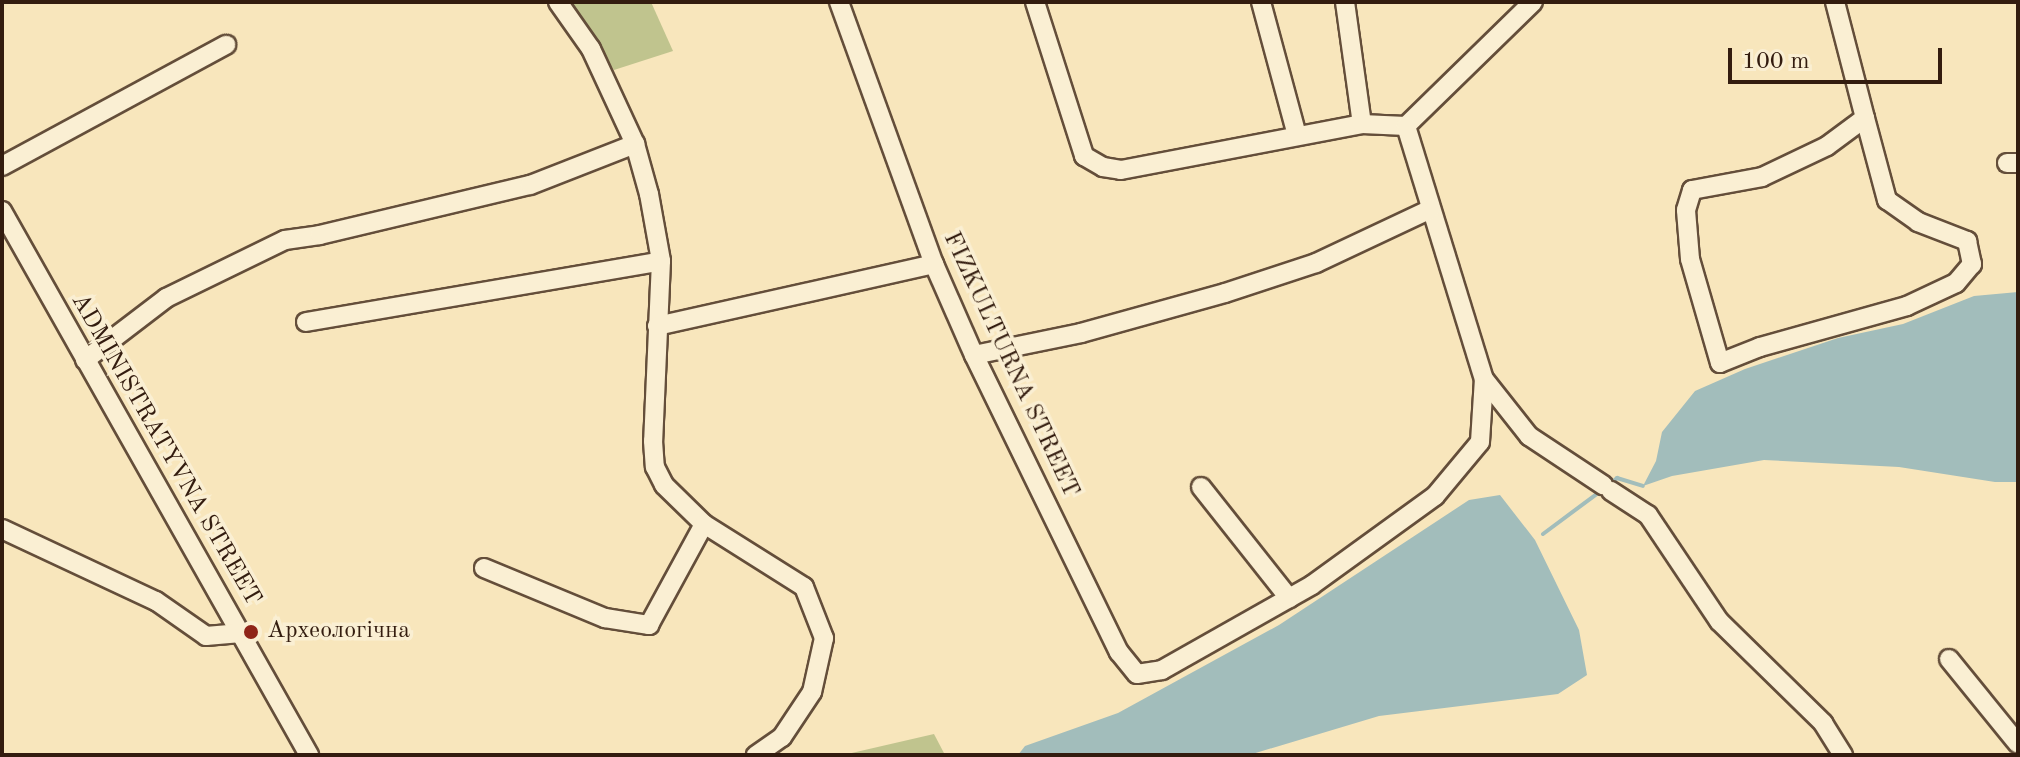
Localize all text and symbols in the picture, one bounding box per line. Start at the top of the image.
scale bar [1732,32,1946,82]
text: 100 m [1742,50,1810,74]
street label: FIZKULTURNA STREET [936,228,1084,502]
street label: ADMINISTRATYVNA STREET [64,289,266,611]
place label: Археологічна [267,618,410,646]
marker: Археологічна [242,623,260,641]

